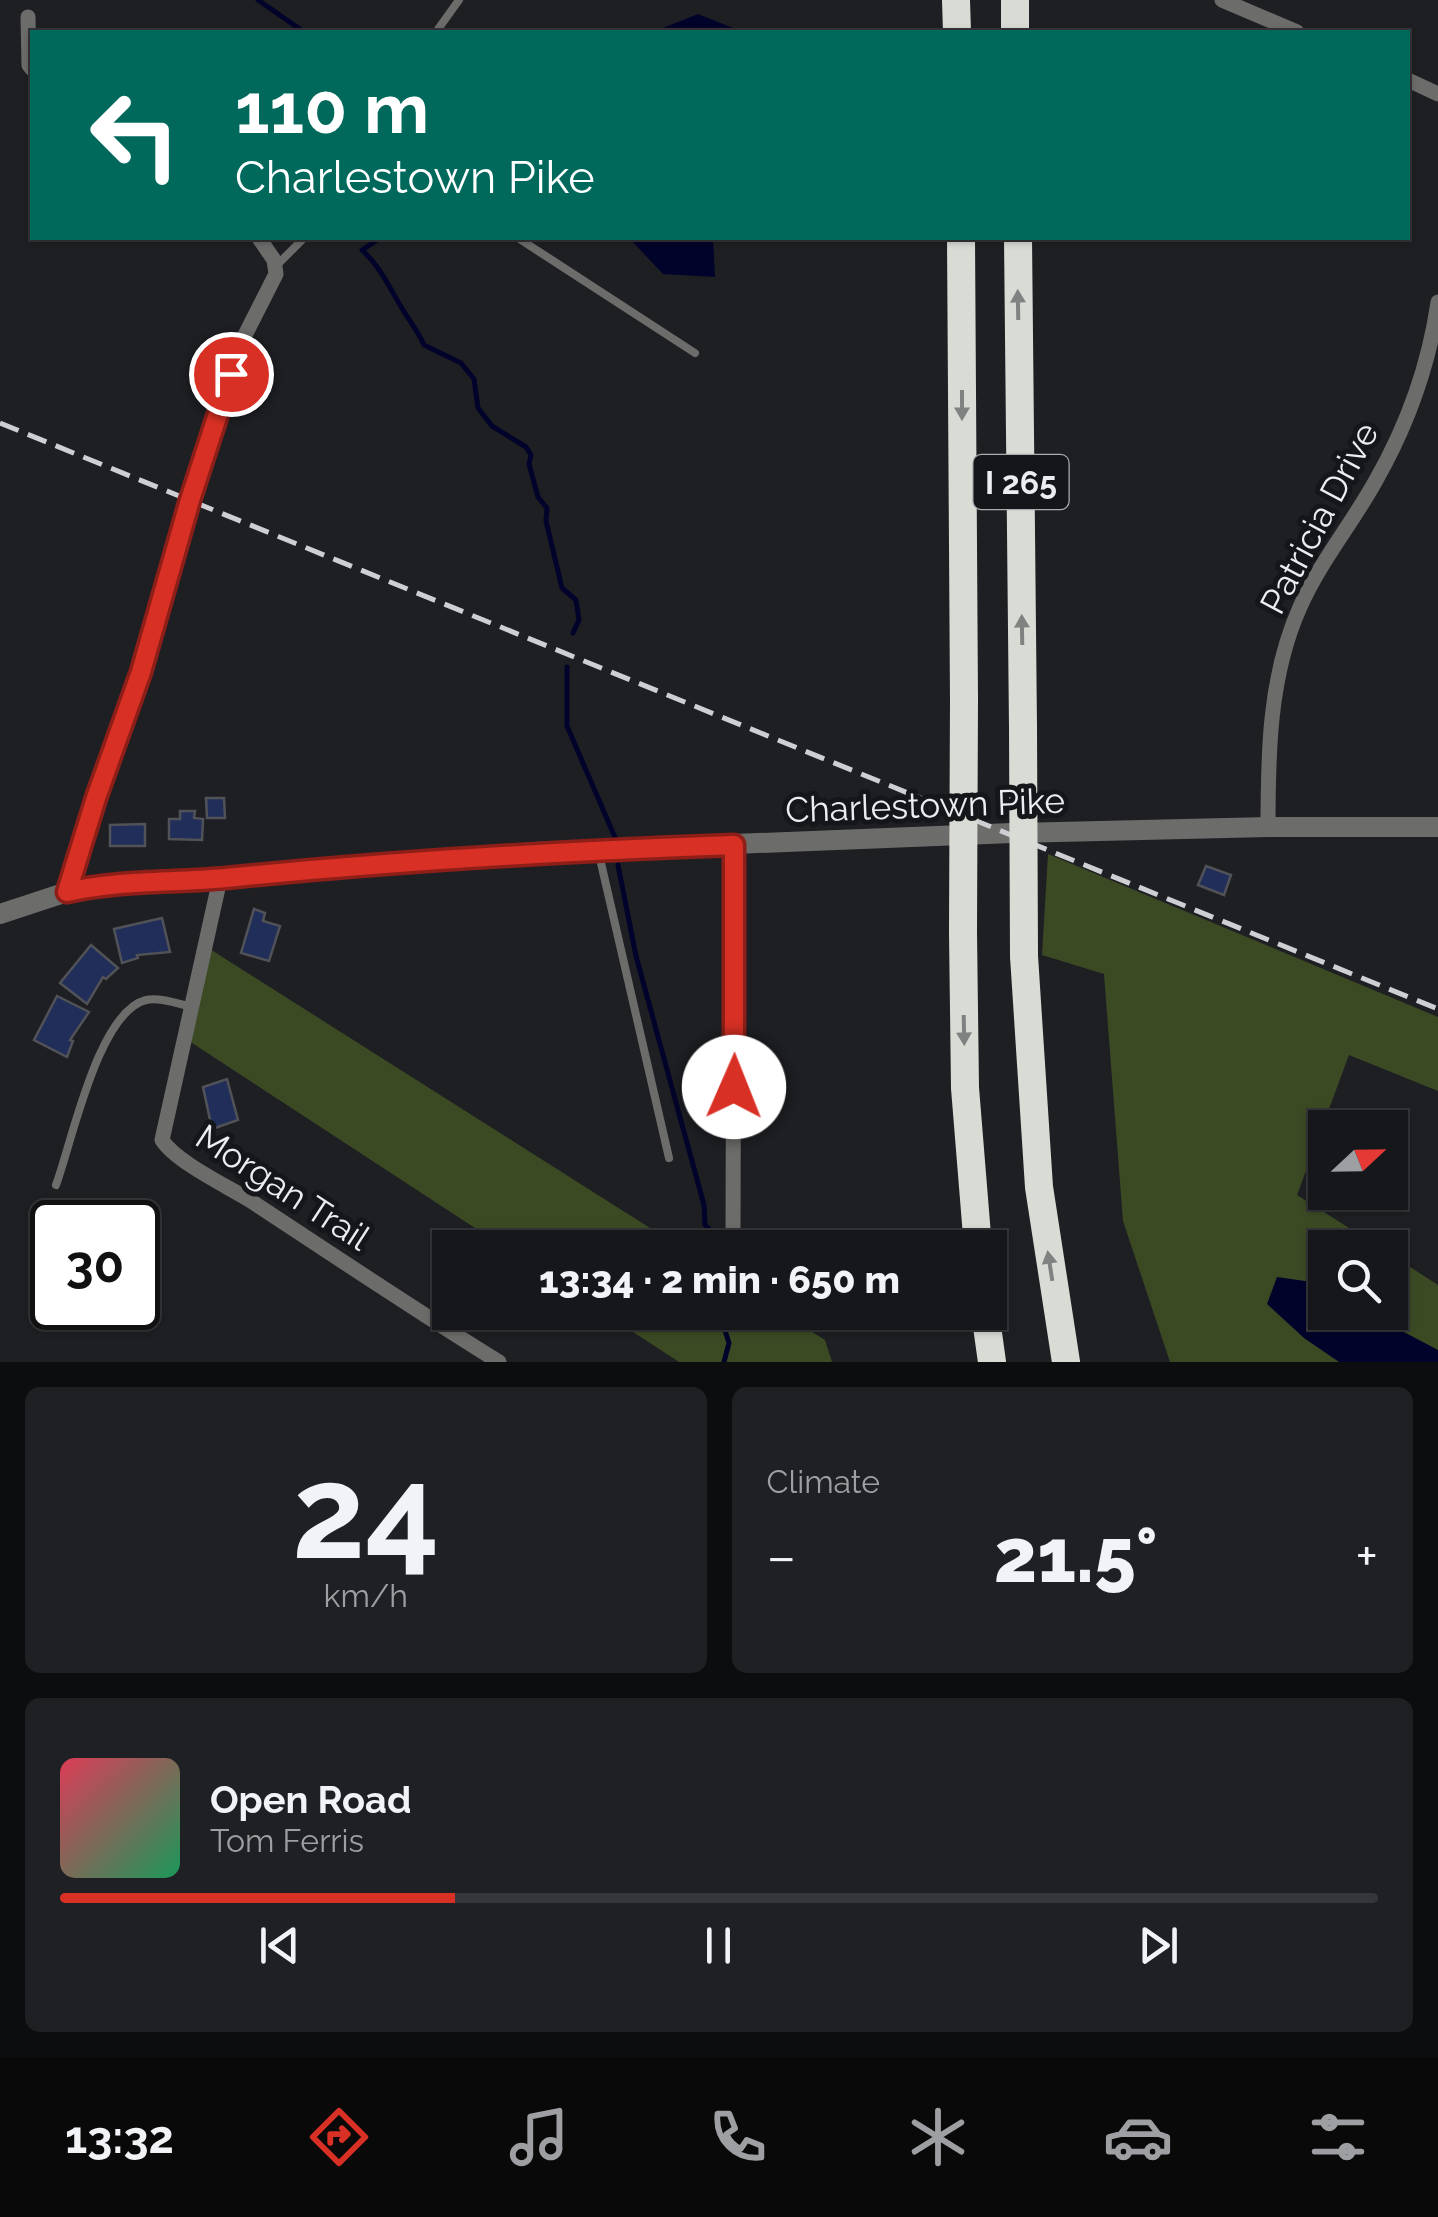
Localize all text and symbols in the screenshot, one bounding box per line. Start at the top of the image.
text: 110 m [235,67,429,149]
icon: left [70,70,200,200]
text: Charlestown Pike [235,151,595,204]
one-way arrow [1010,288,1026,320]
pin [189,332,274,417]
icon: arrive [204,347,259,402]
one-way arrow [954,389,970,421]
street label: Patricia Drive [1251,415,1387,621]
road number: I 265 [974,455,1068,509]
one-way arrow [1014,613,1030,645]
street label: Charlestown Pike [785,780,1065,830]
one-way arrow [957,1014,973,1046]
position arrow [682,1035,786,1139]
north arrow [1308,1110,1408,1210]
map controls [1308,1110,1408,1330]
street label: Morgan Trail [189,1116,378,1259]
speed limit sign: 30 [30,1200,160,1330]
button: search [1308,1230,1408,1330]
one-way arrow [1041,1250,1057,1281]
text: 13:34 · 2 min · 650 m [539,1257,900,1302]
text: 24 [292,1436,440,1588]
text: Climate [767,1463,880,1500]
text: 21.5° [994,1511,1158,1600]
text: − [767,1524,796,1589]
text: + [1355,1524,1378,1589]
text: km/h [324,1577,408,1614]
text: Open Road [210,1777,411,1822]
text: Tom Ferris [210,1822,364,1859]
icon: previous [252,1918,307,1973]
icon: pause [691,1918,746,1973]
icon: next [1131,1918,1186,1973]
icon: directions [304,2102,374,2172]
icon: music [504,2102,574,2172]
icon: phone [703,2102,773,2172]
icon: climate [903,2102,973,2172]
icon: car [1103,2102,1173,2172]
icon: filters [1303,2102,1373,2172]
text: 13:32 [65,2111,174,2164]

